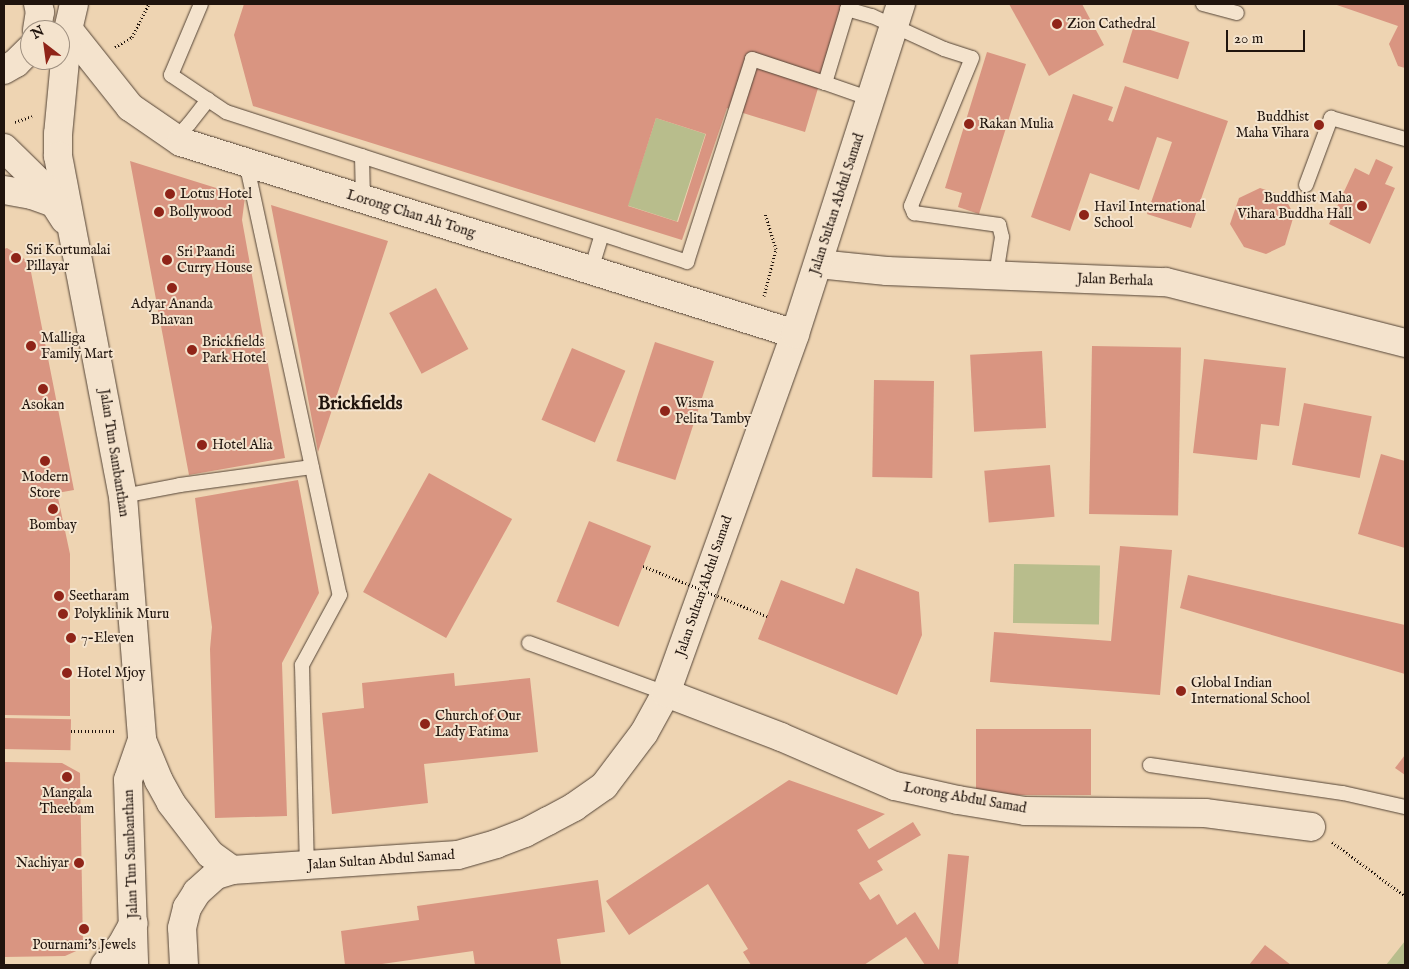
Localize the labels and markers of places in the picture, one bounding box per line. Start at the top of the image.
place label: Zion Cathedral [1067,16,1156,32]
marker: Zion Cathedral [1051,18,1063,30]
place label: Buddhist Maha Vihara [1236,109,1309,142]
place label: Rakan Mulia [979,116,1054,132]
marker: Rakan Mulia [963,118,975,130]
marker: Buddhist Maha Vihara [1313,119,1325,131]
place label: Lotus Hotel [180,186,252,202]
marker: Lotus Hotel [164,188,176,200]
place label: Buddhist Maha Vihara Buddha Hall [1238,190,1352,222]
place label: Havil International School [1094,199,1205,232]
marker: Buddhist Maha Vihara Buddha Hall [1356,200,1368,212]
place label: Bollywood [169,204,232,220]
marker: Bollywood [153,206,165,218]
marker: Havil International School [1078,209,1090,221]
place label: Sri Kortumalai Pillayar [26,242,110,274]
place label: Sri Paandi Curry House [177,244,252,276]
marker: Sri Kortumalai Pillayar [10,252,22,264]
marker: Sri Paandi Curry House [161,254,173,266]
marker: Adyar Ananda Bhavan [166,282,178,294]
place label: Adyar Ananda Bhavan [131,296,213,328]
place label: Malliga Family Mart [41,330,113,362]
place label: Brickfields Park Hotel [202,334,266,367]
marker: Malliga Family Mart [25,340,37,352]
marker: Brickfields Park Hotel [186,344,198,356]
marker: Asokan [37,383,49,395]
place label: Wisma Pelita Tamby [675,395,751,428]
place label: Asokan [22,397,64,413]
marker: Wisma Pelita Tamby [659,405,671,417]
place label: Hotel Alia [212,437,273,453]
marker: Hotel Alia [196,439,208,451]
marker: Modern Store [39,455,51,467]
place label: Modern Store [21,469,69,502]
marker: Bombay [47,503,59,515]
place label: Bombay [29,517,77,533]
place label: Seetharam [69,588,129,604]
marker: Seetharam [53,590,65,602]
place label: Polyklinik Muru [74,606,169,622]
marker: Polyklinik Muru [56,607,70,621]
place label: 7-Eleven [81,630,134,646]
marker: 7-Eleven [65,632,77,644]
place label: Hotel Mjoy [77,665,145,681]
marker: Hotel Mjoy [61,667,73,679]
place label: Global Indian International School [1191,675,1310,708]
marker: Global Indian International School [1175,685,1187,697]
place label: Church of Our Lady Fatima [435,708,521,740]
marker: Church of Our Lady Fatima [419,718,431,730]
marker: Mangala Theebam [61,771,73,783]
place label: Mangala Theebam [40,785,94,818]
place label: Nachiyar [16,855,69,871]
marker: Nachiyar [73,857,85,869]
marker: Pournami's Jewels [78,923,90,935]
place label: Pournami's Jewels [32,937,136,953]

